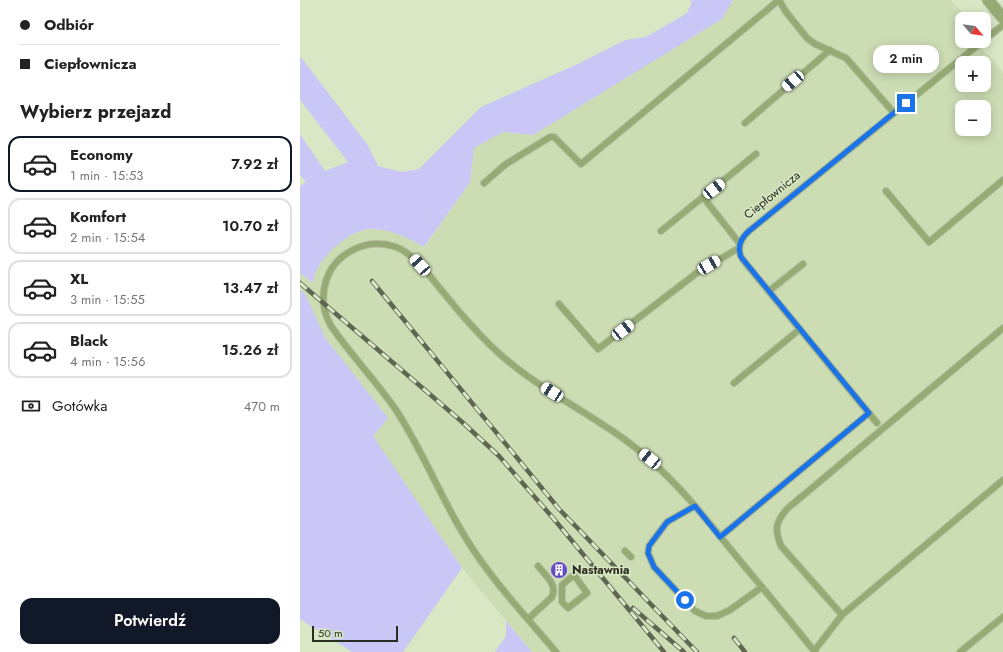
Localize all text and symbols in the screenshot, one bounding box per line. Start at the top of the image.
north arrow [955,12,991,48]
map controls [955,12,991,136]
text: Odbiór [44,14,94,36]
callout: 2 min [873,45,939,73]
text: 2 min [889,49,923,68]
text: Ciepłownicza [44,53,137,75]
button: + [955,56,991,92]
car [780,69,806,93]
route end [897,94,915,112]
text: Wybierz przejazd [20,99,171,125]
button: − [955,100,991,136]
text: Economy [70,144,133,166]
icon: car [22,146,58,182]
text: 7.92 zł [231,153,278,175]
text: 1 min · 15:53 [70,166,143,185]
street label: Ciepłownicza [740,166,804,223]
car [701,177,727,201]
text: Komfort [70,206,126,228]
icon: car [22,208,58,244]
text: 10.70 zł [222,215,278,237]
text: 2 min · 15:54 [70,228,145,247]
car [408,252,432,278]
car [696,254,722,276]
text: XL [70,268,88,290]
icon: car [22,270,58,306]
text: 13.47 zł [223,277,278,299]
text: 3 min · 15:55 [70,290,145,309]
car [610,318,636,342]
text: Black [70,330,108,352]
icon: car [22,332,58,368]
text: 15.26 zł [222,339,278,361]
text: 4 min · 15:56 [70,352,145,371]
car [539,380,565,404]
icon: cash [20,395,42,417]
text: Gotówka [52,395,107,417]
text: 470 m [244,397,280,416]
car [637,447,663,471]
building icon: Nastawnia [549,560,569,580]
place label: Nastawnia [572,561,630,579]
route start [676,591,694,609]
button: Potwierdź [20,598,280,644]
scale bar [312,624,398,643]
text: 50 m [318,625,343,641]

